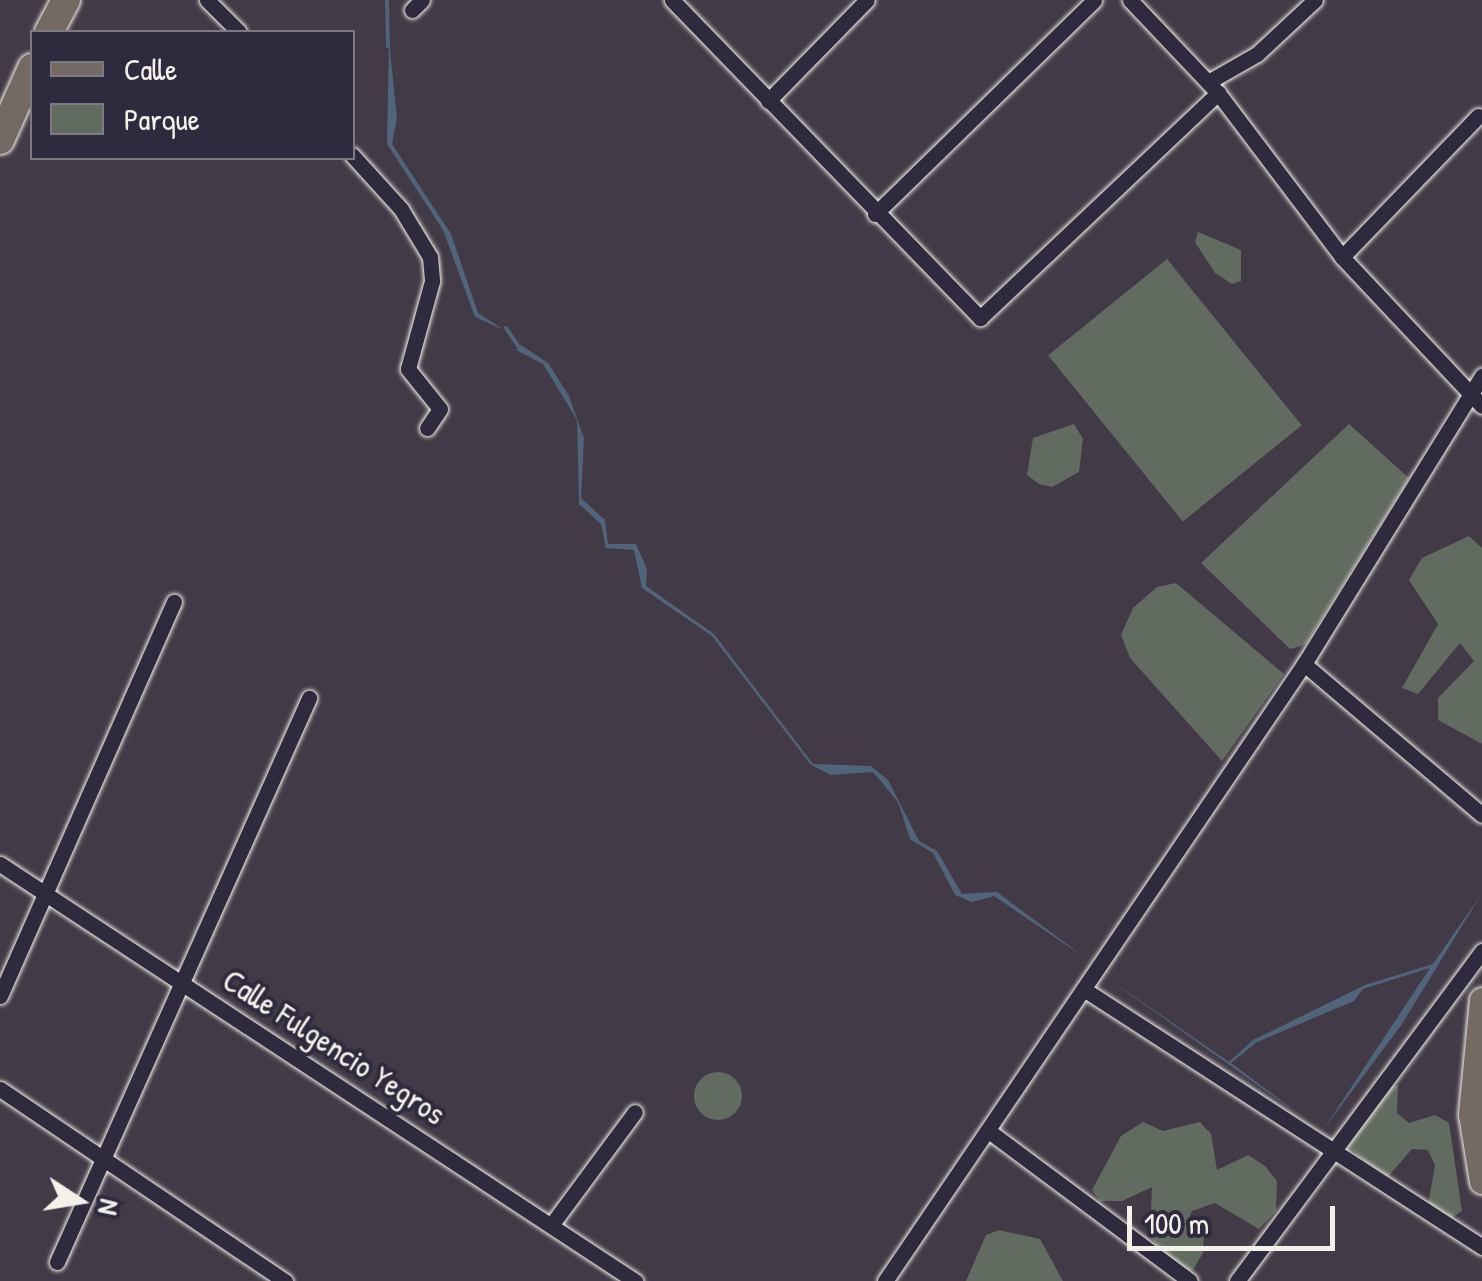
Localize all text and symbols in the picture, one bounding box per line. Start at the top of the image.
legend [30,30,355,160]
text: Calle [124,49,177,89]
text: Parque [124,99,200,139]
street label: Calle Fulgencio Yegros [216,961,452,1133]
north arrow [30,1151,130,1251]
scale bar [1132,1186,1340,1248]
text: N [89,1196,129,1218]
text: 100 m [1144,1203,1209,1243]

